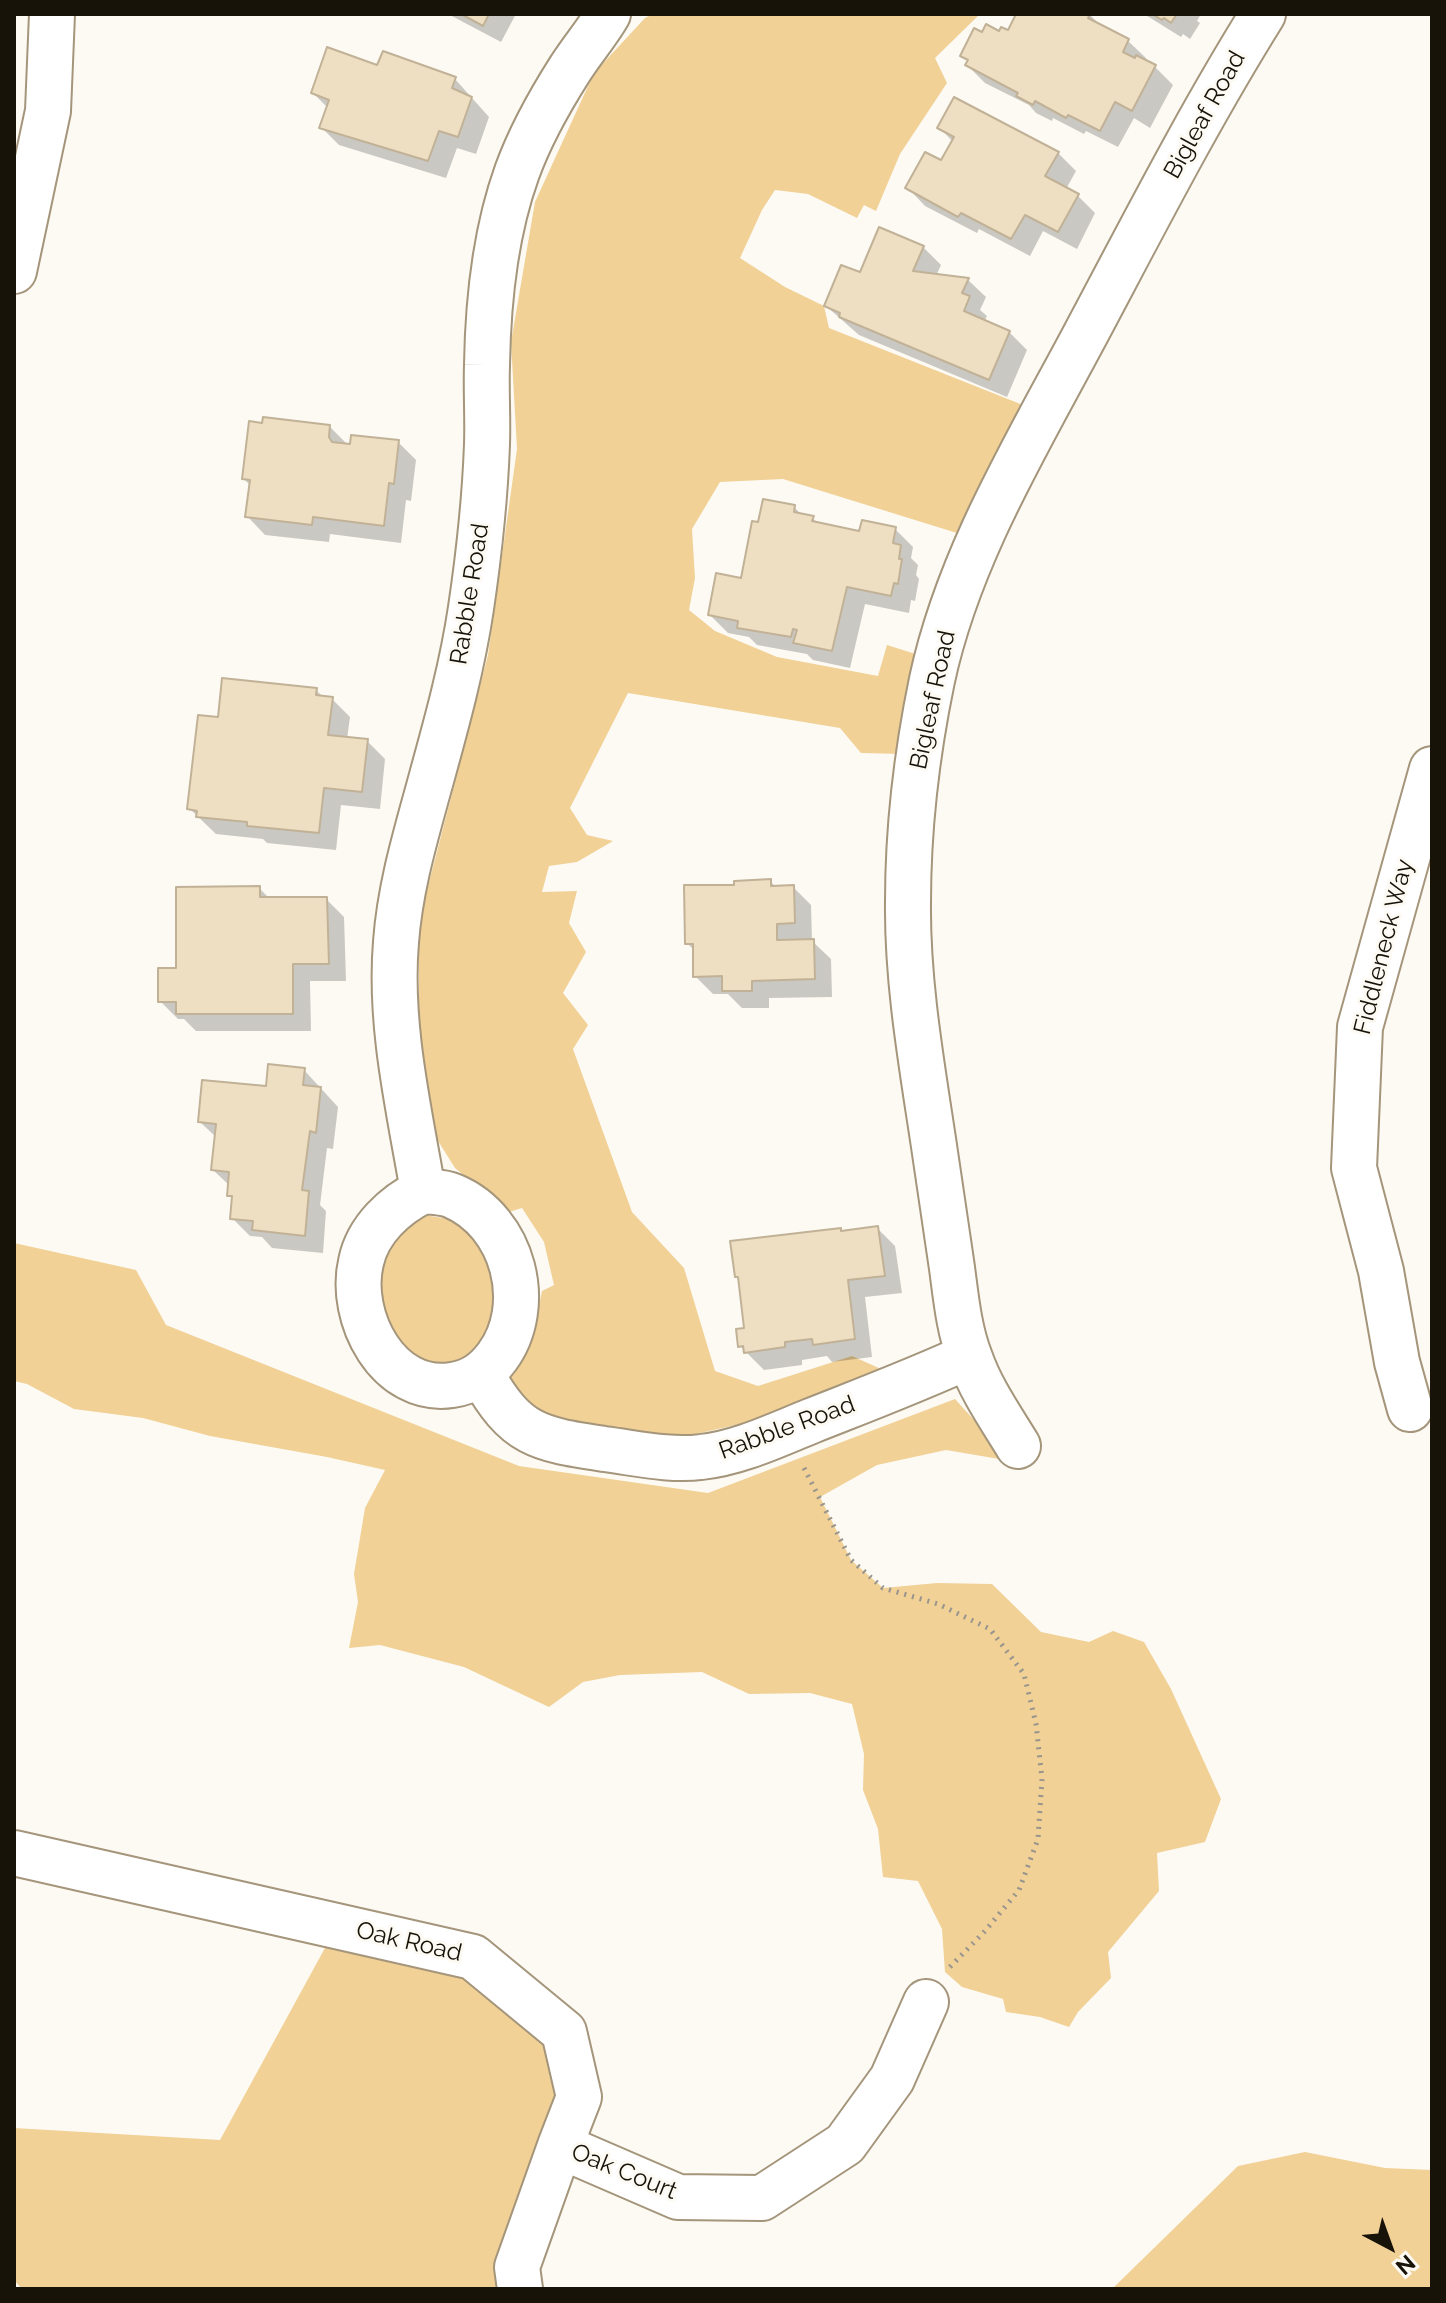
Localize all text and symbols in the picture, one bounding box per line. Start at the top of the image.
street label: Bigleaf Road [1158,46,1252,184]
street label: Rabble Road [445,521,495,667]
street label: Bigleaf Road [904,628,962,772]
street label: Fiddleneck Way [1348,856,1420,1038]
street label: Rabble Road [715,1390,859,1466]
street label: Oak Road [353,1916,465,1968]
street label: Oak Court [567,2138,681,2206]
north arrow [1350,2207,1430,2287]
text: N [1391,2250,1421,2280]

